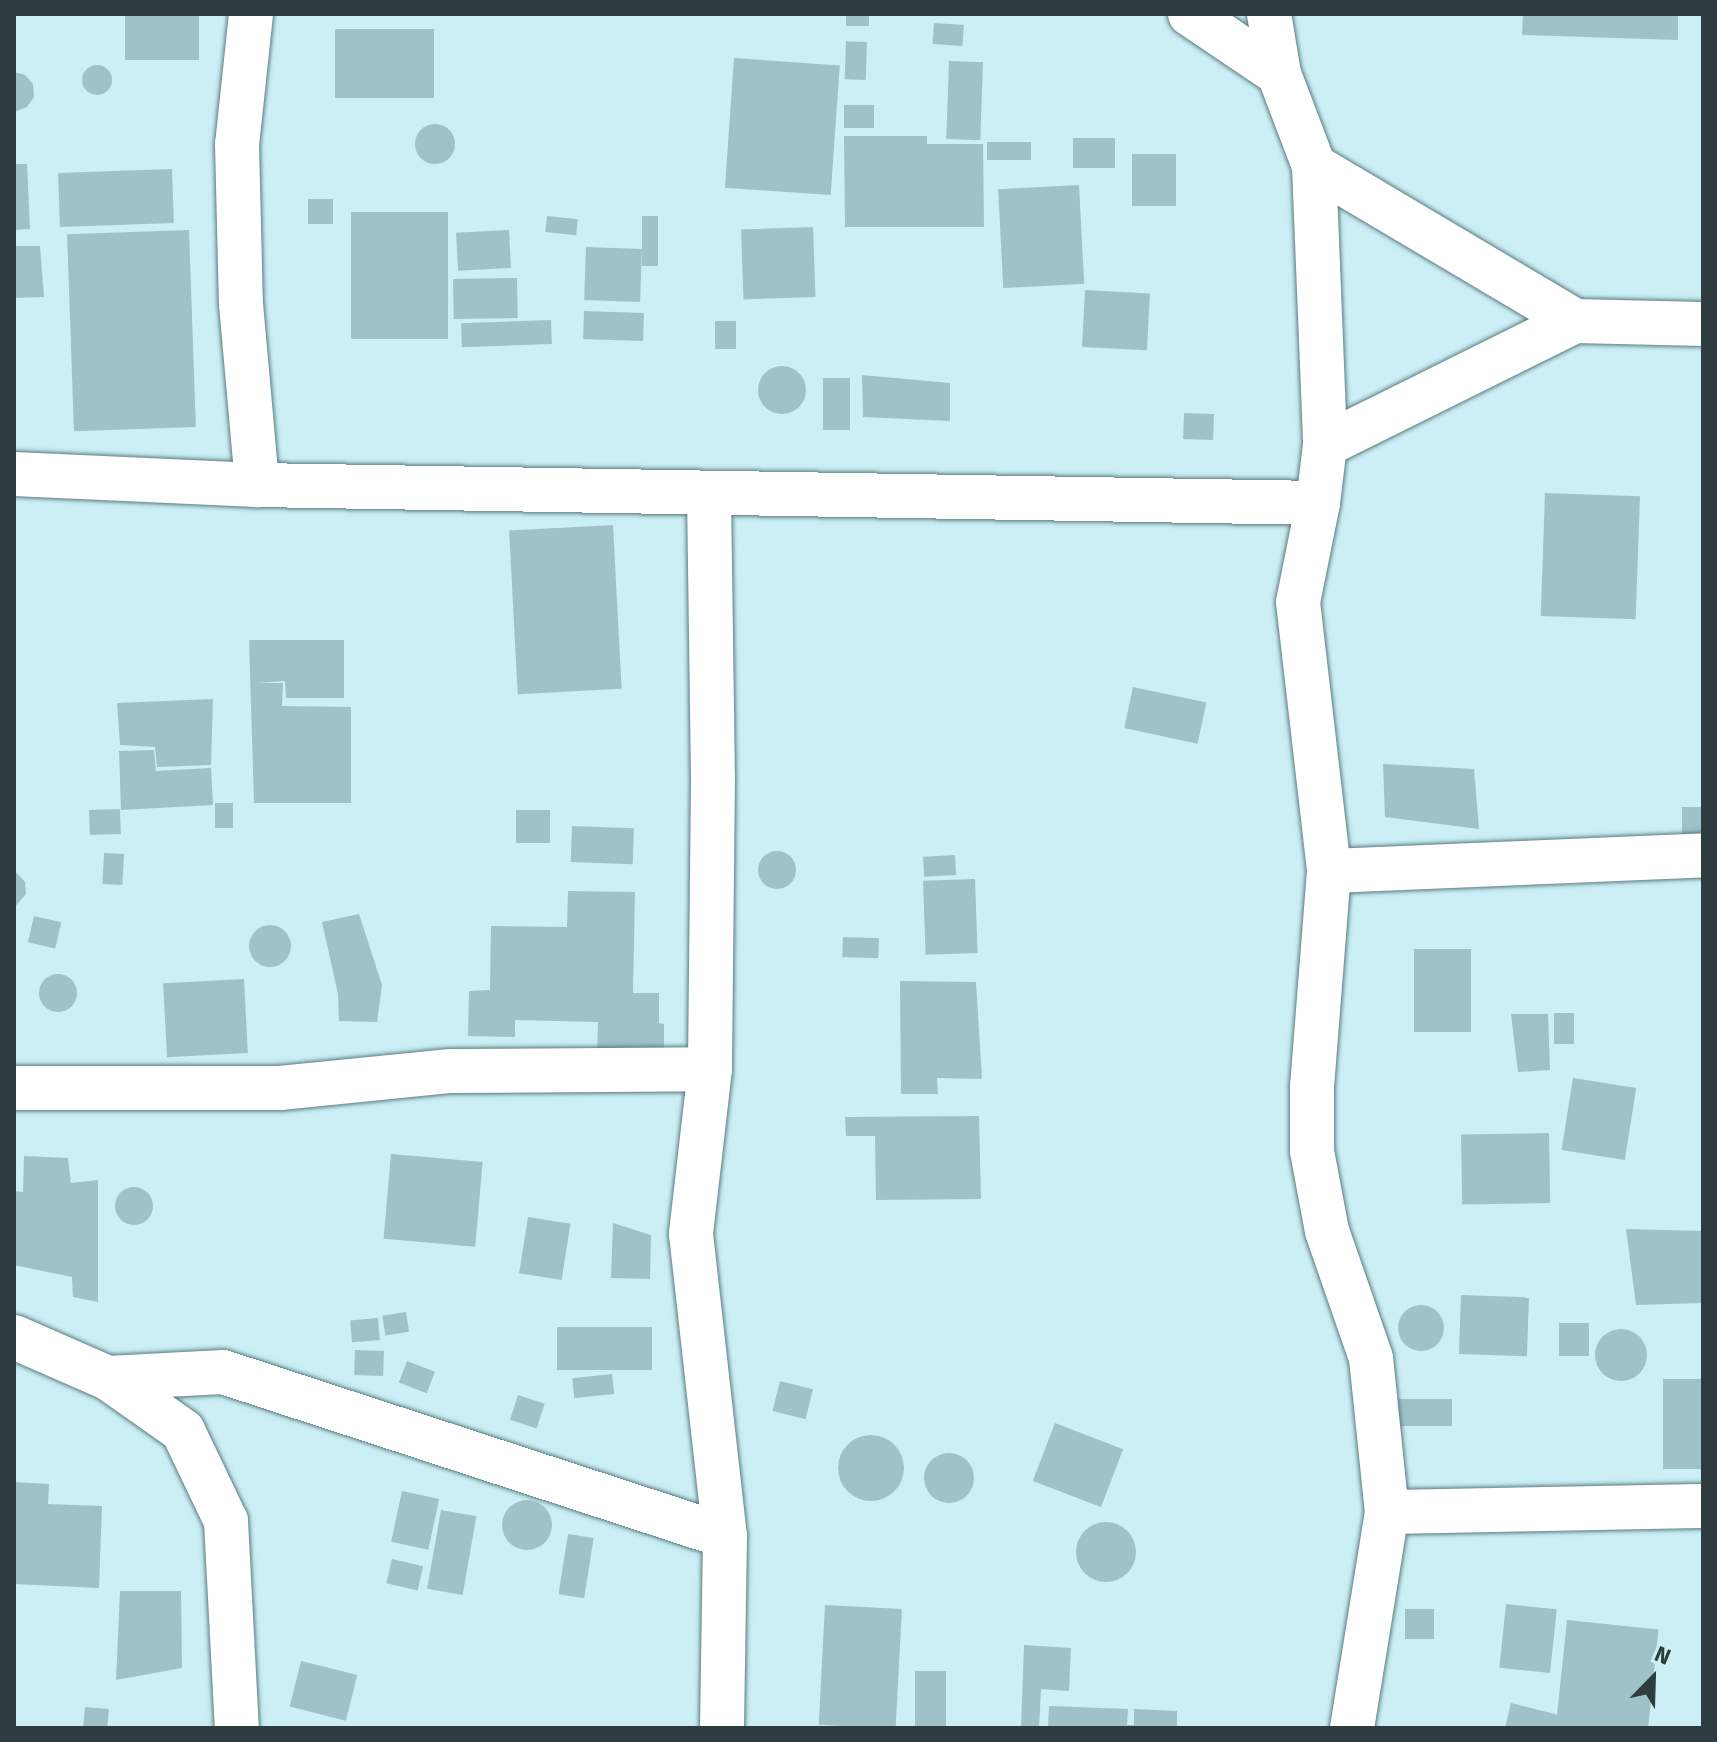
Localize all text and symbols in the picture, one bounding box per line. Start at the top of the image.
north arrow [1613,1638,1693,1718]
text: N [1651,1640,1675,1671]

